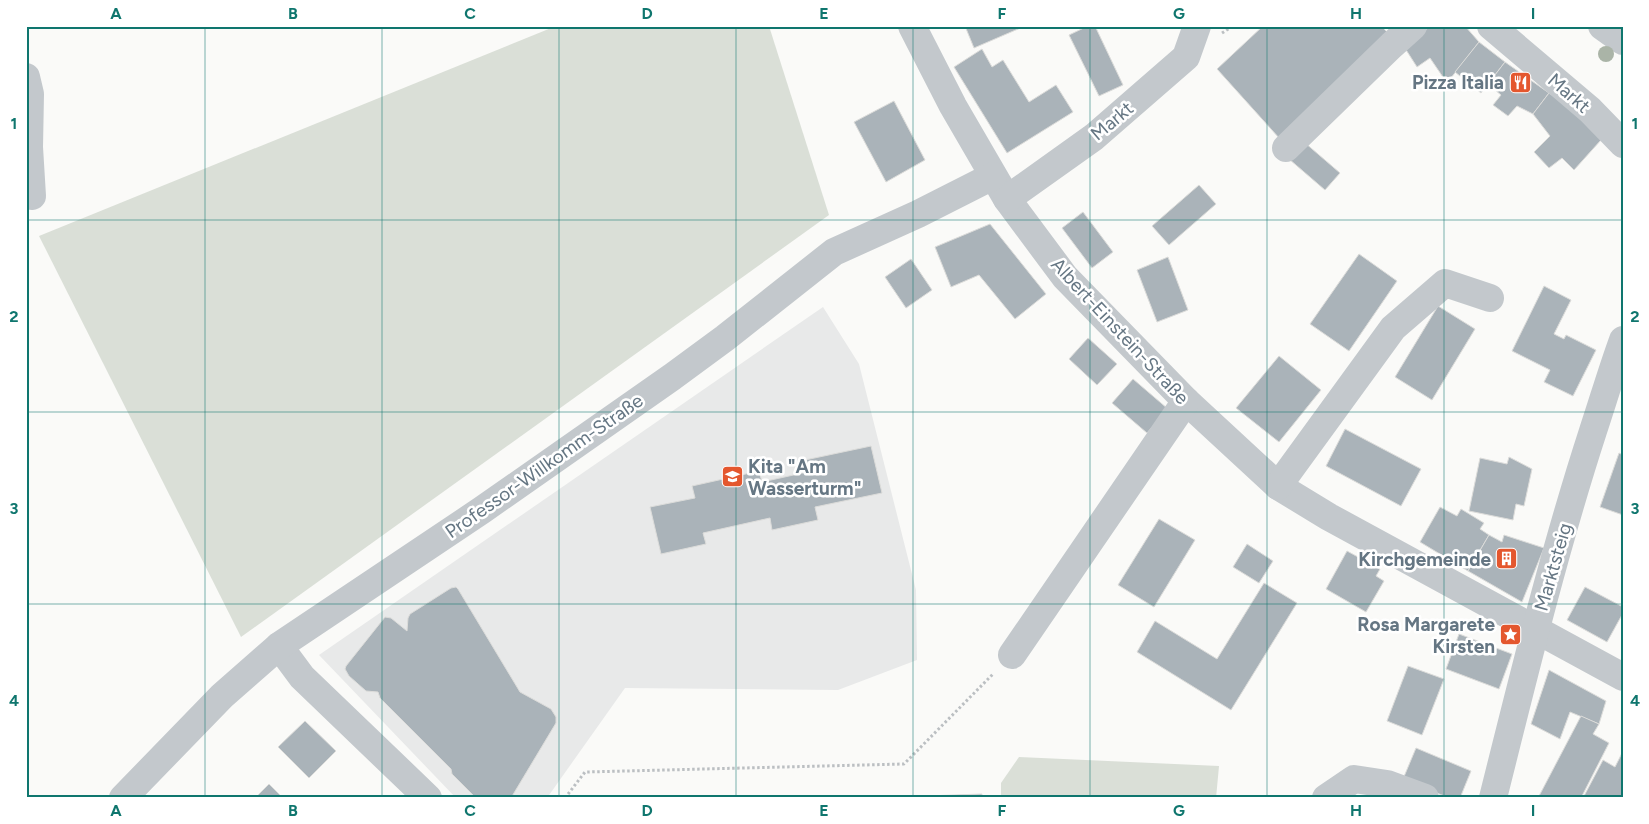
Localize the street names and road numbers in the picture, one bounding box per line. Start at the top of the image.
street label: Markt [1543,68,1595,118]
street label: Markt [1086,97,1138,145]
street label: Albert-Einstein-Straße [1046,253,1194,409]
street label: Professor-Willkomm-Straße [441,389,647,543]
street label: Marktsteig [1529,520,1577,614]

